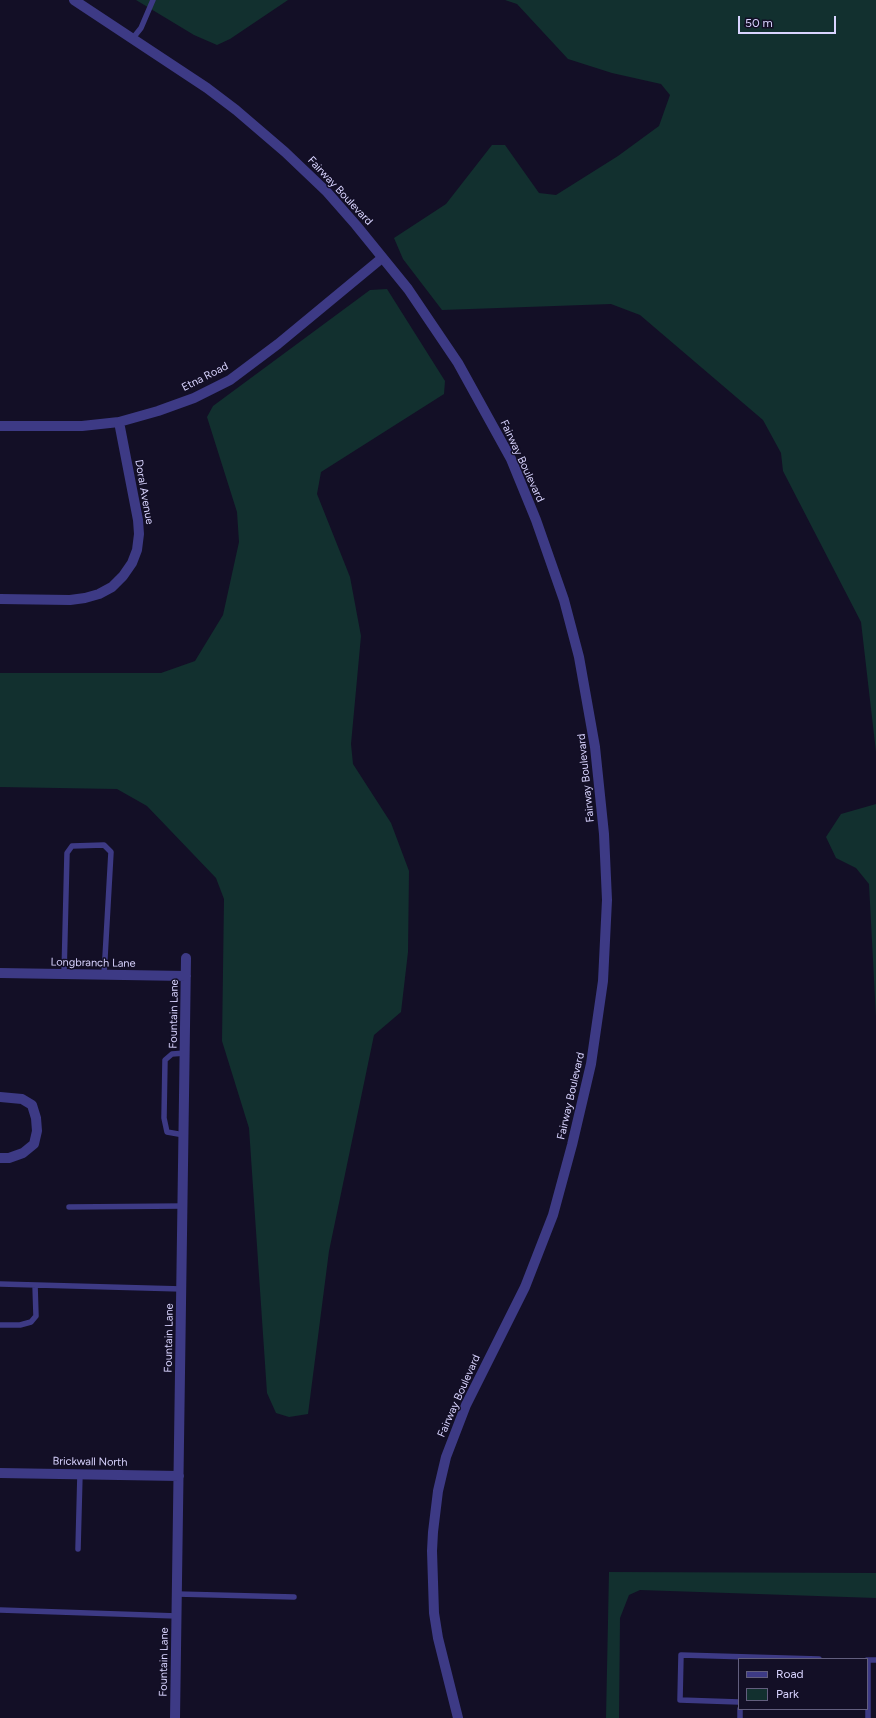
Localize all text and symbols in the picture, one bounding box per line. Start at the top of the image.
scale bar [740,8,838,34]
text: 50 m [745,16,773,30]
street label: Fairway Boulevard [305,154,375,228]
street label: Etna Road [180,360,230,394]
street label: Fairway Boulevard [497,418,547,504]
street label: Doral Avenue [132,459,156,525]
street label: Fairway Boulevard [575,733,597,823]
street label: Longbranch Lane [50,956,136,970]
street label: Fountain Lane [167,979,181,1049]
street label: Fairway Boulevard [555,1051,587,1141]
street label: Fountain Lane [162,1303,176,1373]
street label: Fairway Boulevard [435,1353,483,1439]
street label: Brickwall North [52,1455,128,1469]
street label: Fountain Lane [157,1627,171,1697]
legend [738,1658,868,1710]
text: Road [776,1667,804,1681]
text: Park [776,1687,799,1701]

